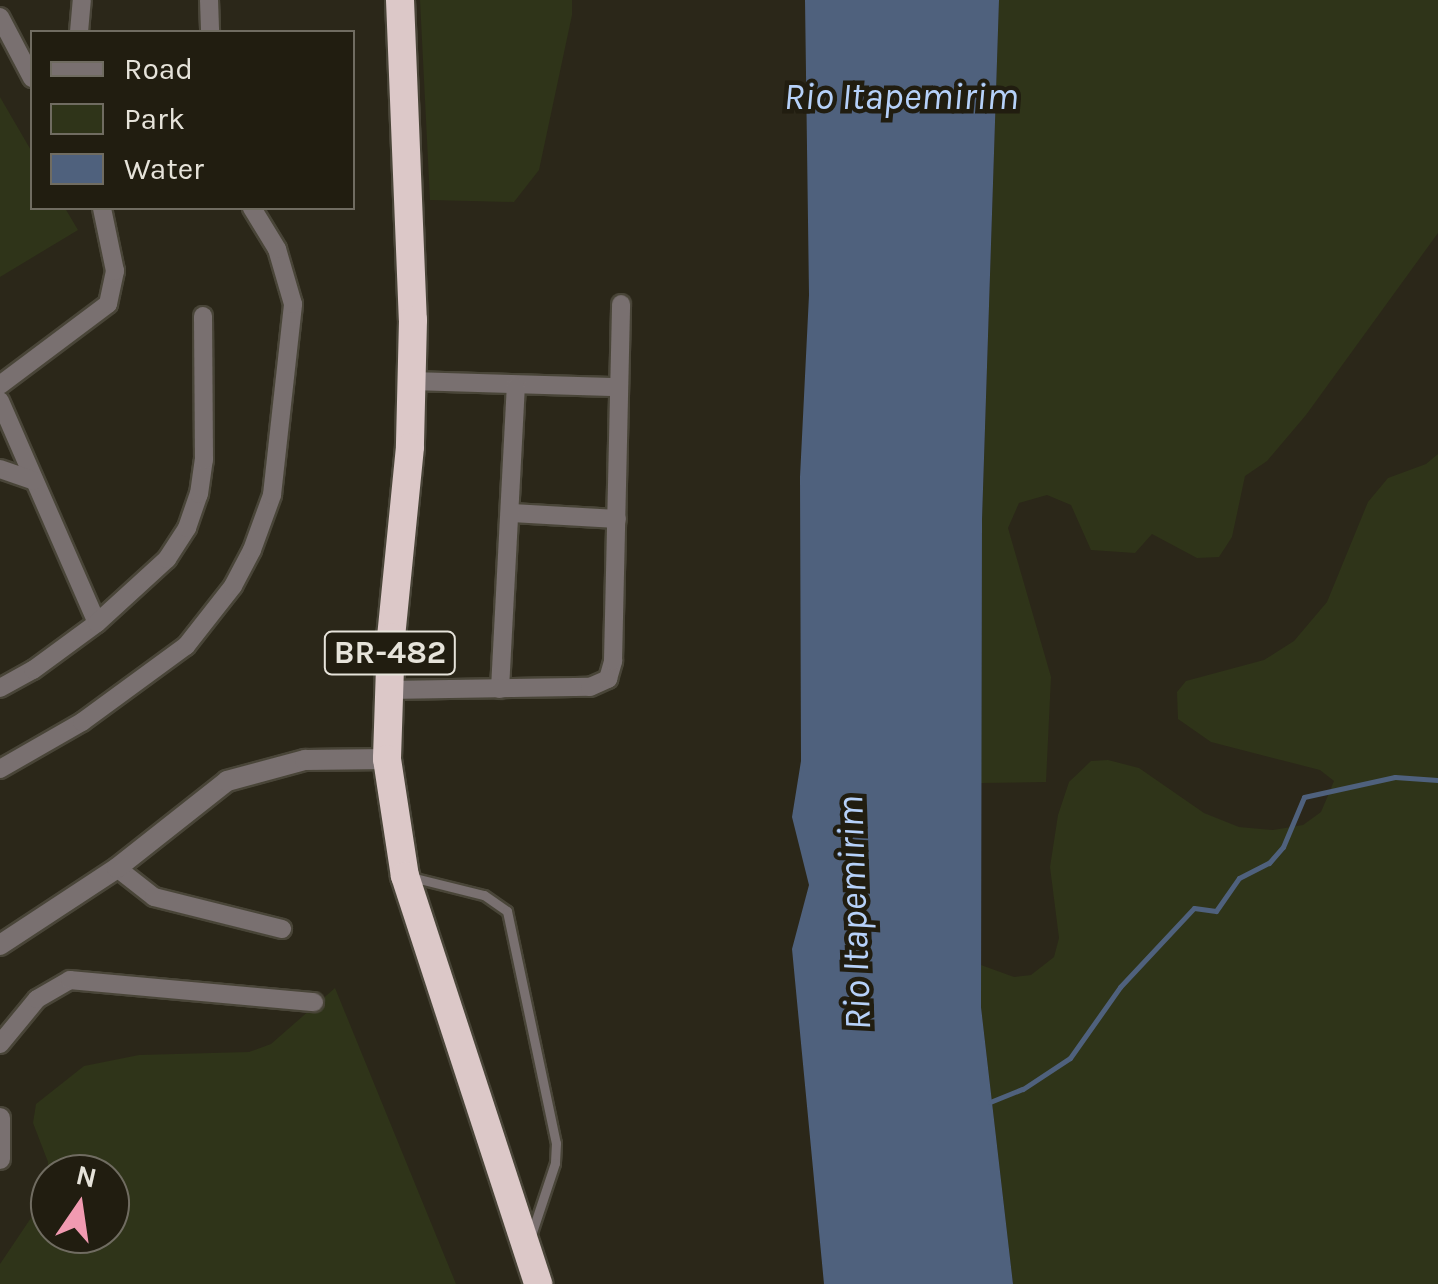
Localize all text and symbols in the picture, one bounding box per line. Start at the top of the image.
legend [30,30,355,210]
text: Road [124,51,193,87]
water label: Rio Itapemirim [784,74,1018,120]
text: Park [124,101,185,137]
text: Water [124,151,204,187]
road number: BR-482 [322,626,458,680]
water label: Rio Itapemirim [827,795,881,1031]
north arrow [30,1154,130,1254]
text: N [73,1158,100,1195]

